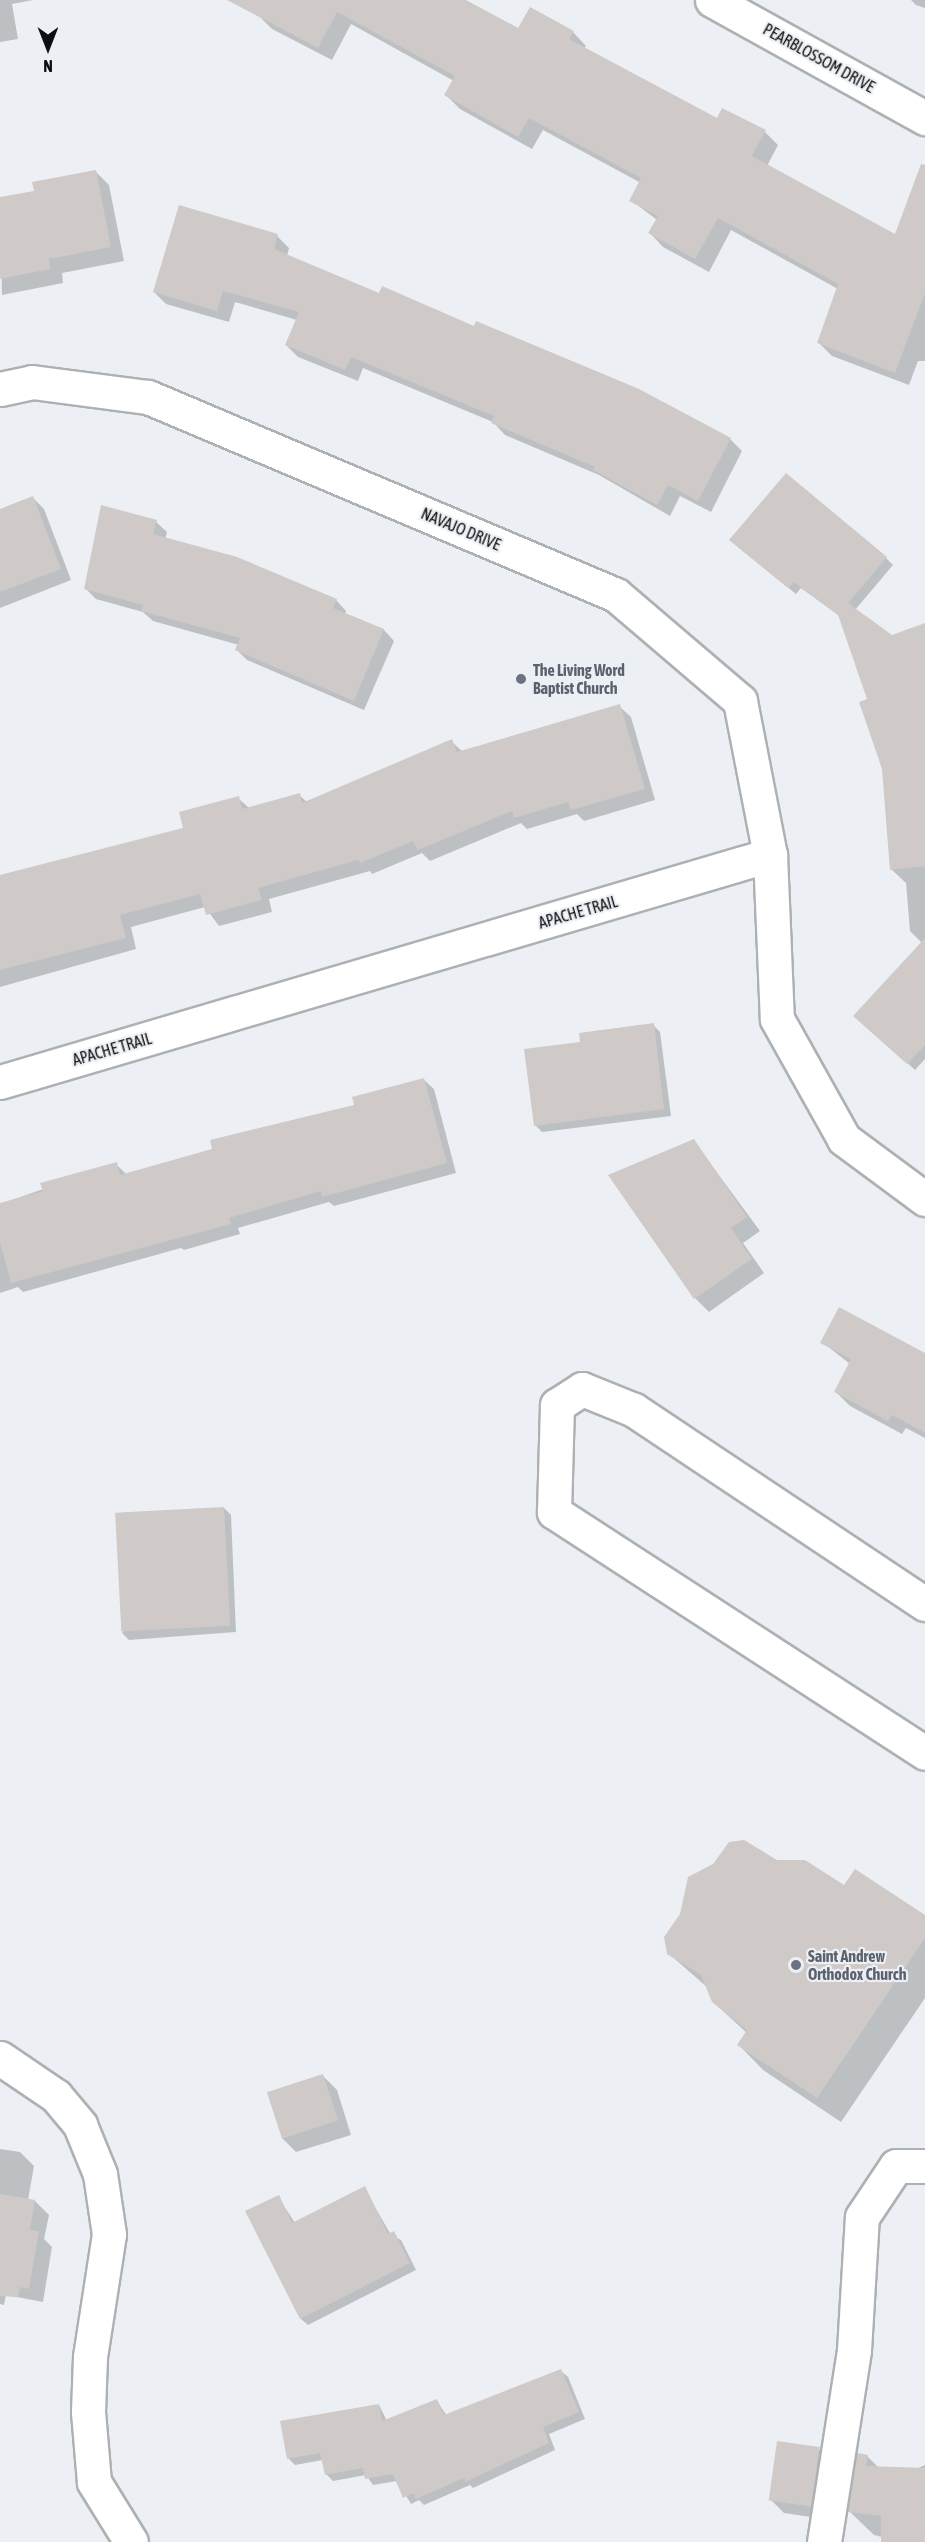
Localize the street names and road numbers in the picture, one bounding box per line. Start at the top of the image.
street label: PEARBLOSSOM DRIVE [760,19,878,97]
street label: NAVAJO DRIVE [418,504,504,554]
street label: APACHE TRAIL [536,892,620,932]
street label: APACHE TRAIL [70,1029,154,1069]

